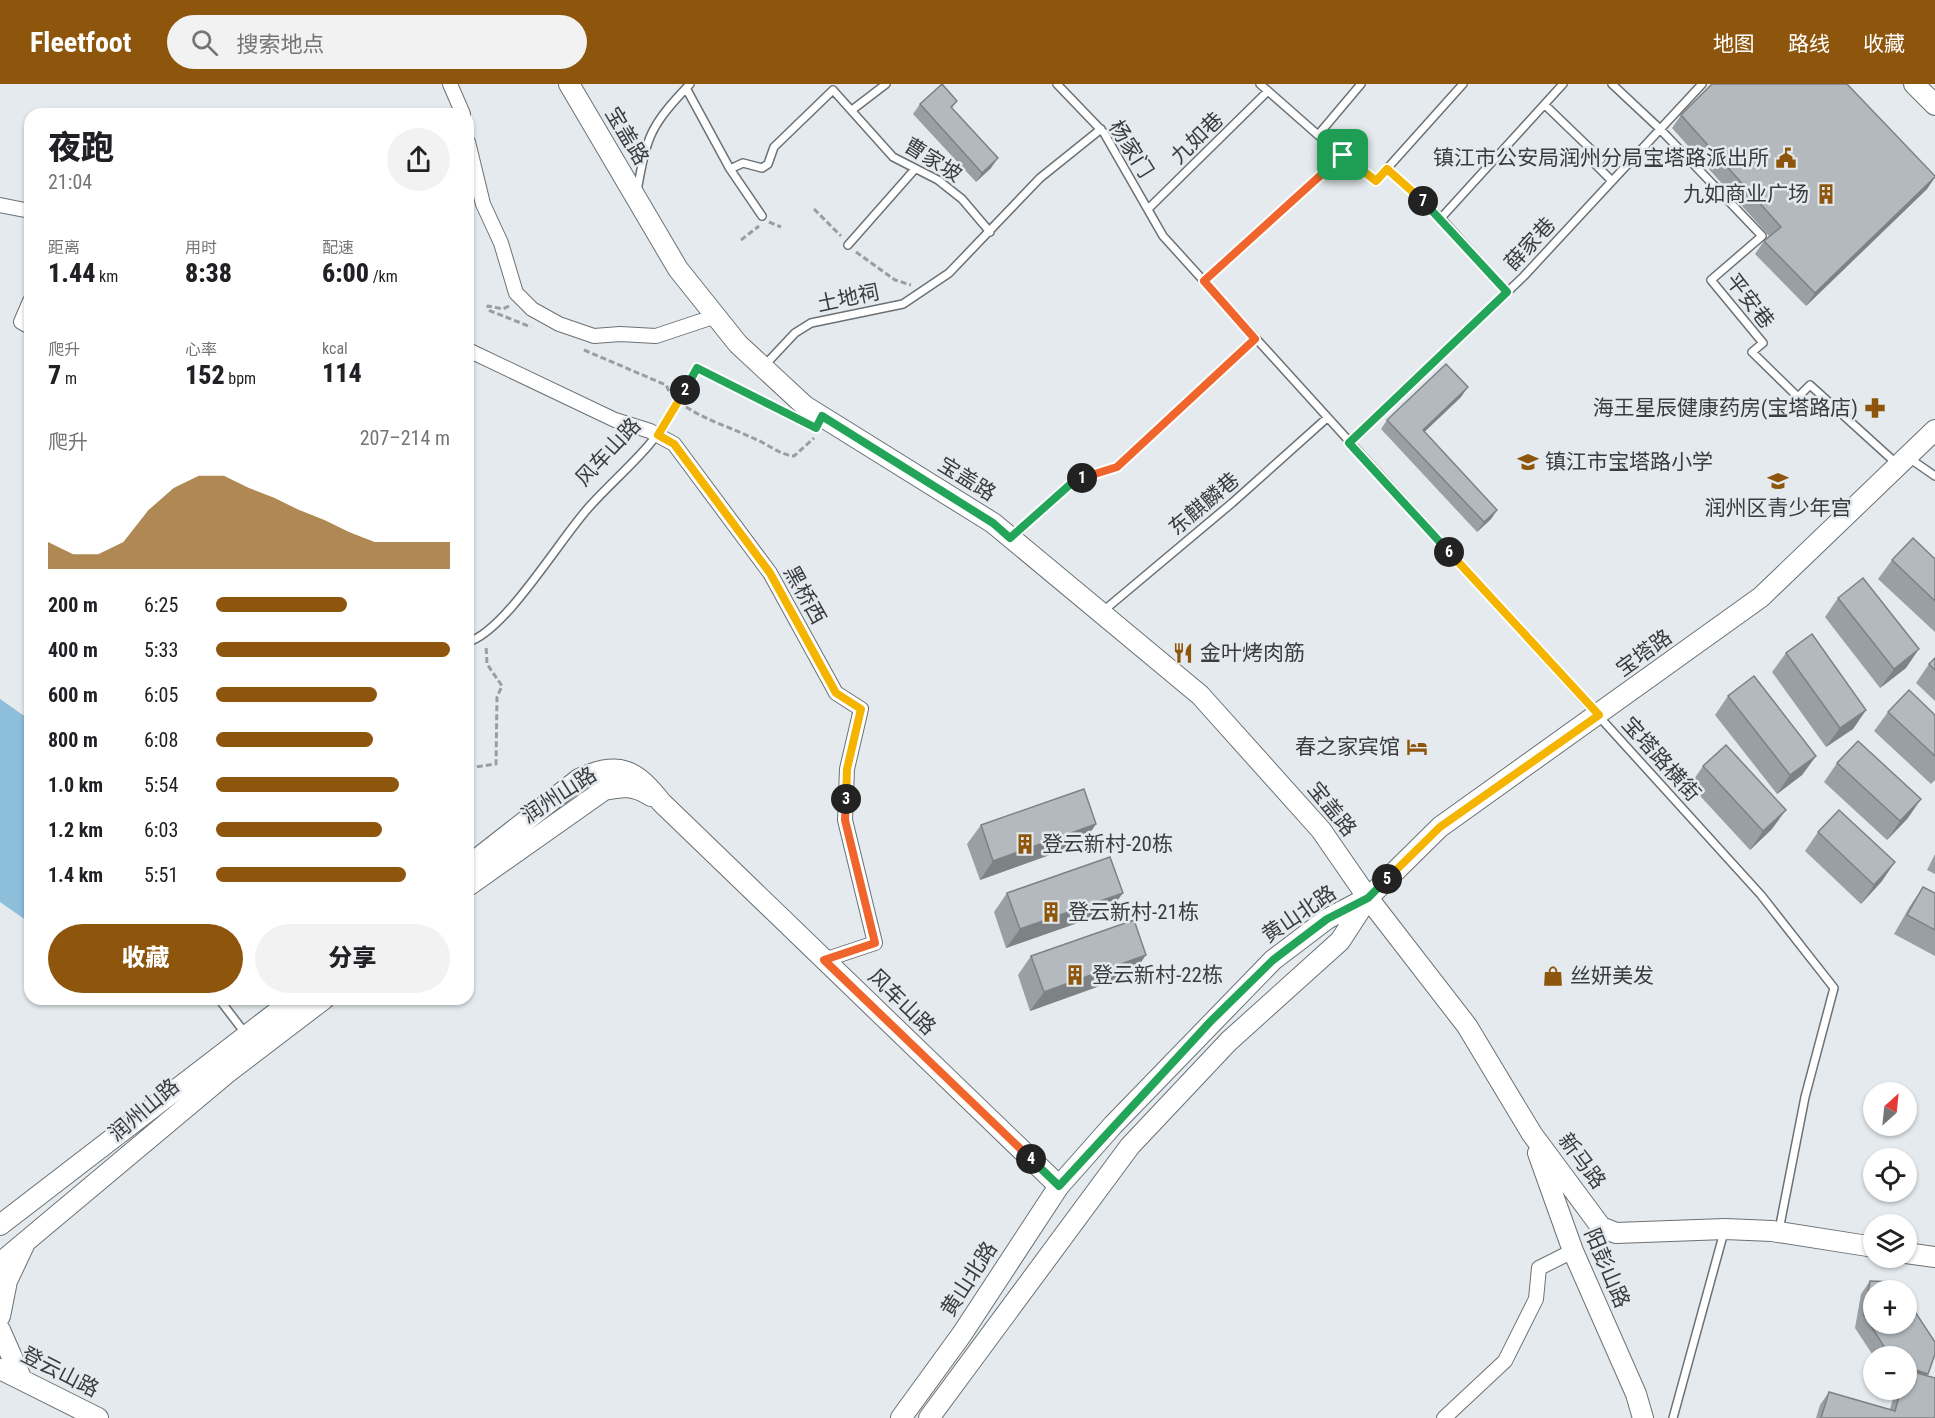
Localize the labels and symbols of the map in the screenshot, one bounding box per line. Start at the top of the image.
street label: 宝盖路 [600,103,654,169]
street label: 九如巷 [1166,107,1228,169]
street label: 杨家门 [1104,116,1158,182]
pin [1317,129,1368,180]
street label: 曹家坡 [900,133,966,187]
place label: 镇江市公安局润州分局宝塔路派出所 [1433,146,1769,170]
public building icon: 镇江市公安局润州分局宝塔路派出所 [1774,146,1798,170]
place label: 九如商业广场 [1683,182,1809,206]
building icon: 九如商业广场 [1814,182,1838,206]
pin: 7 [1408,186,1438,216]
street label: 薛家巷 [1500,213,1560,275]
street label: 平安巷 [1721,269,1779,333]
street label: 土地祠 [815,280,881,316]
pin: 2 [670,375,700,405]
place label: 海王星辰健康药房(宝塔路店) [1593,396,1858,420]
pharmacy icon: 海王星辰健康药房(宝塔路店) [1863,396,1887,420]
street label: 风车山路 [571,413,645,491]
school or university icon: 镇江市宝塔路小学 [1516,450,1540,474]
place label: 镇江市宝塔路小学 [1545,450,1713,474]
street label: 宝盖路 [934,452,1000,506]
pin: 1 [1067,463,1097,493]
street label: 东麒麟巷 [1164,468,1244,540]
school or university icon: 润州区青少年宫 [1766,469,1790,493]
place label: 润州区青少年宫 [1705,496,1852,520]
pin: 6 [1434,537,1464,567]
street label: 黑桥西 [779,562,831,628]
street label: 宝塔路 [1611,625,1677,681]
restaurant icon: 金叶烤肉筋 [1171,641,1195,665]
place label: 金叶烤肉筋 [1200,641,1305,665]
street label: 宝塔路横街 [1617,712,1705,806]
place label: 春之家宾馆 [1295,735,1400,759]
hotel icon: 春之家宾馆 [1405,735,1429,759]
street label: 润州山路 [517,762,601,828]
street label: 宝盖路 [1303,777,1361,841]
pin: 3 [831,784,861,814]
building icon: 登云新村-20栋 [1013,832,1037,856]
place label: 登云新村-20栋 [1042,832,1173,856]
pin: 5 [1372,864,1402,894]
street label: 黄山北路 [1257,881,1341,947]
building icon: 登云新村-21栋 [1039,900,1063,924]
place label: 登云新村-21栋 [1068,900,1199,924]
building icon: 登云新村-22栋 [1063,963,1087,987]
place label: 登云新村-22栋 [1092,963,1223,987]
street label: 风车山路 [863,964,941,1040]
shop icon: 丝妍美发 [1541,964,1565,988]
place label: 丝妍美发 [1570,964,1654,988]
street label: 润州山路 [104,1074,184,1146]
north arrow [1863,1082,1917,1136]
street label: 新马路 [1553,1129,1611,1193]
pin: 4 [1016,1144,1046,1174]
street label: 阳彭山路 [1580,1225,1634,1311]
street label: 黄山北路 [936,1237,1002,1321]
street label: 登云山路 [17,1342,103,1402]

